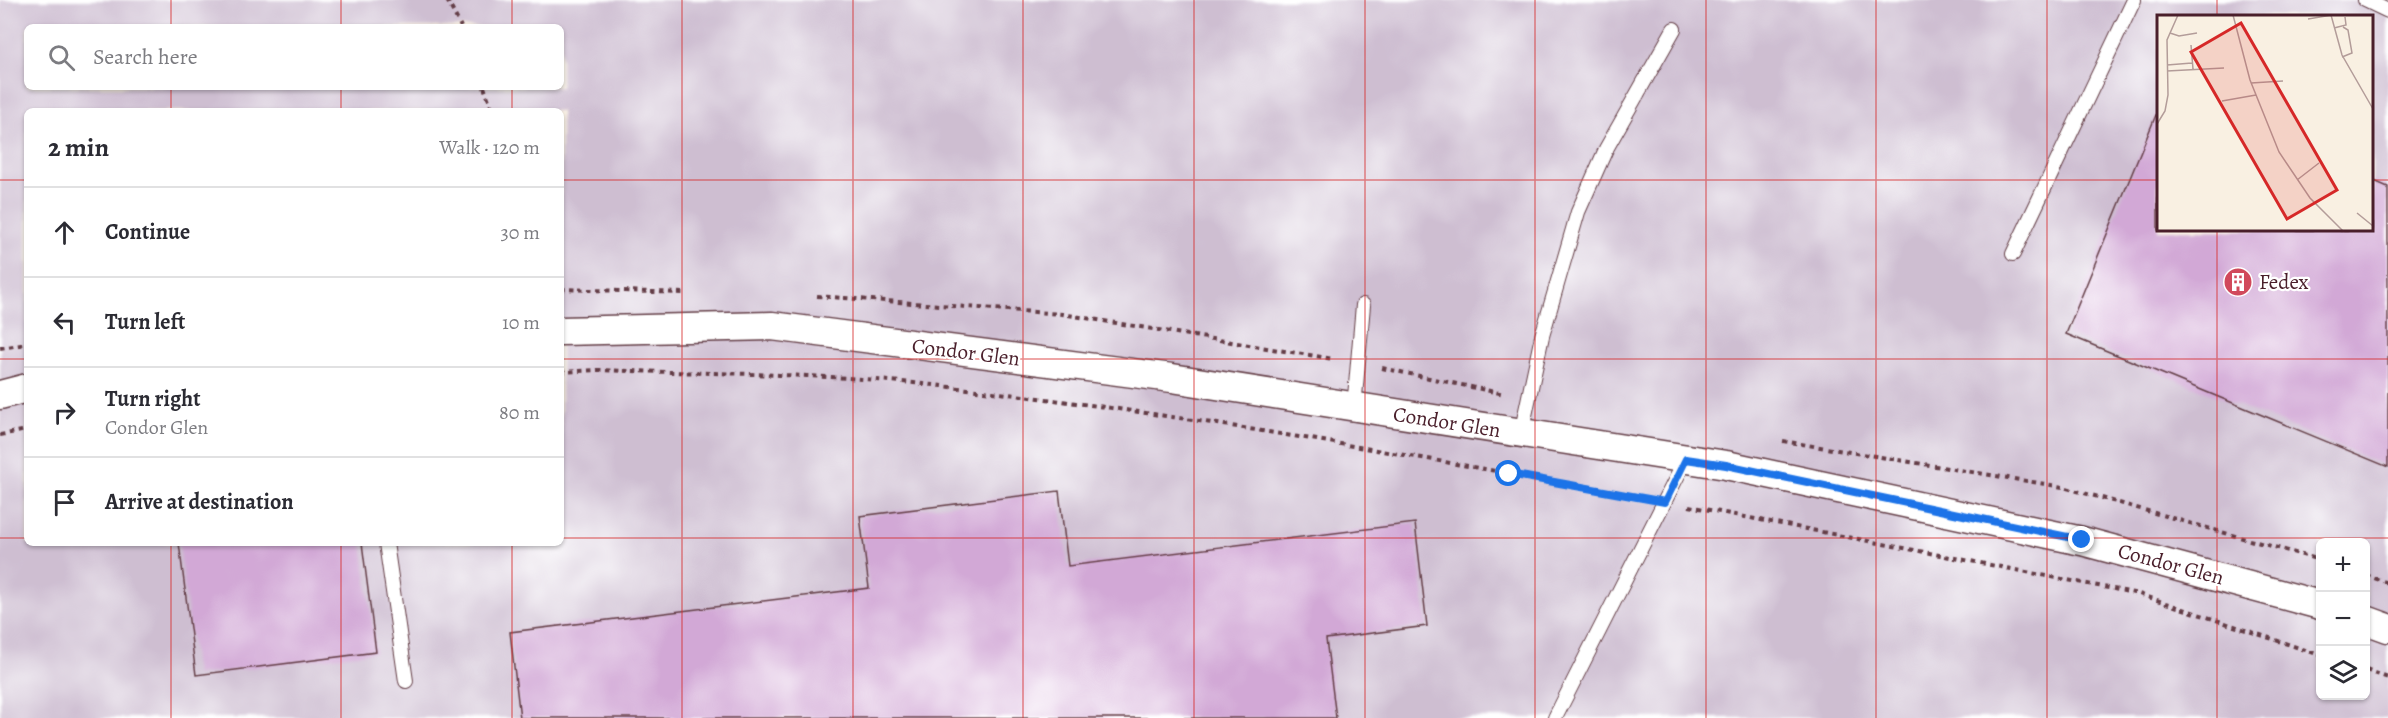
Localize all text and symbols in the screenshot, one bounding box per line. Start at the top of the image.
inset map [2157,15,2373,231]
search box [24,24,564,90]
icon: search [45,41,78,74]
text: Search here [93,42,198,72]
text: 2 min [48,130,109,165]
text: Walk · 120 m [439,134,540,161]
icon: ahead [48,216,81,249]
text: Continue [105,217,190,247]
text: 30 m [500,219,540,246]
building icon: Fedex [2222,266,2254,298]
place label: Fedex [2259,268,2308,296]
icon: left [48,306,81,339]
text: Turn left [105,307,185,337]
text: 10 m [502,309,540,336]
street label: Condor Glen [910,331,1022,373]
text: Turn right [105,384,201,414]
icon: right [48,396,81,429]
text: 80 m [499,399,540,426]
street label: Condor Glen [1391,400,1503,444]
text: Condor Glen [105,414,208,441]
route start [1495,460,1521,486]
icon: arrive [48,486,81,519]
text: Arrive at destination [105,487,294,517]
route end [2068,526,2094,552]
street label: Condor Glen [2115,536,2227,592]
map controls [2316,538,2370,700]
button: + [2316,538,2370,592]
button: − [2316,592,2370,646]
button: layers [2316,646,2370,700]

